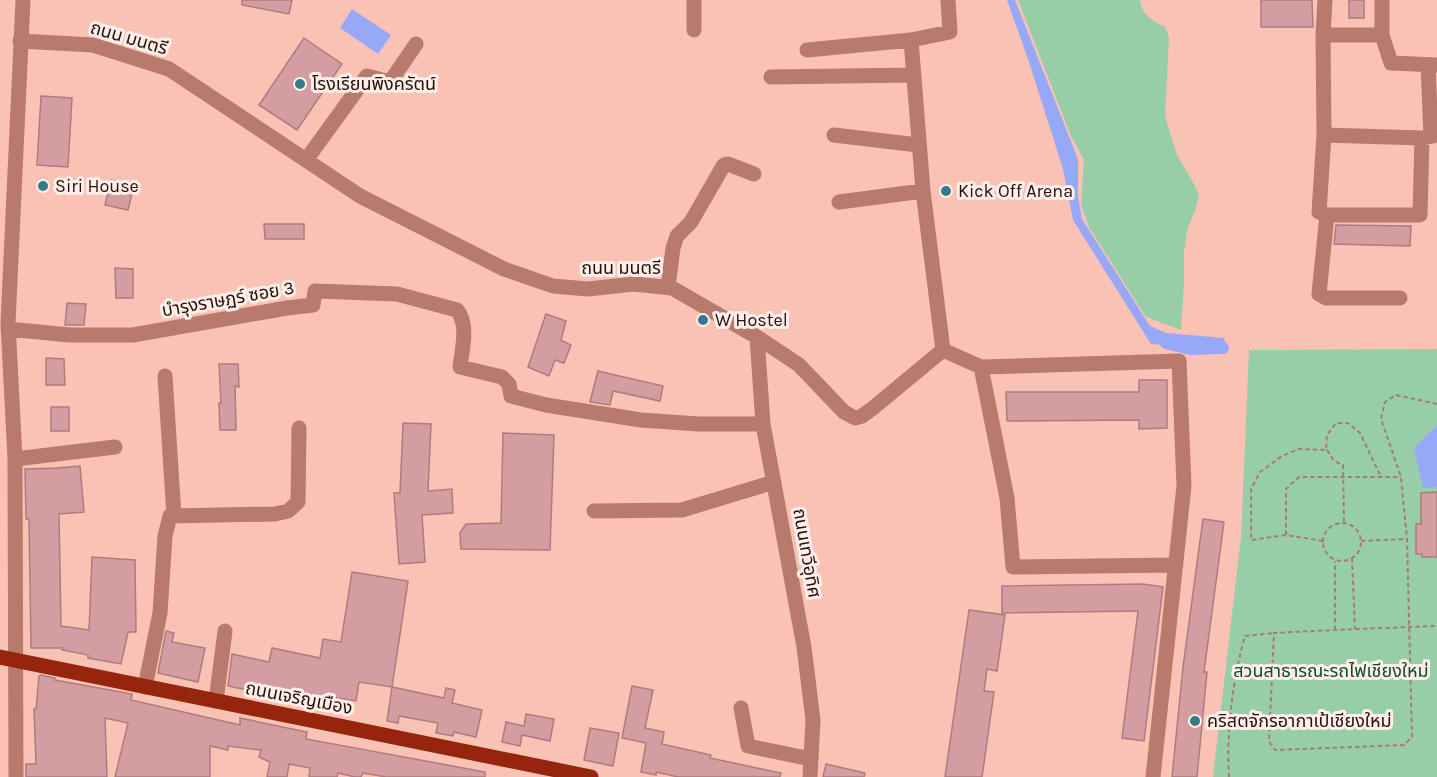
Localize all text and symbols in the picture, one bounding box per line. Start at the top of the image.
street label: ถนน มนตรี [88,16,170,60]
place label: โรงเรียนพิงครัตน์ [312,73,436,95]
marker: โรงเรียนพิงครัตน์ [293,77,307,91]
place label: Siri House [55,175,139,197]
marker: Siri House [36,179,50,193]
place label: Kick Off Arena [958,180,1073,202]
marker: Kick Off Arena [939,184,953,198]
street label: ถนน มนตรี [581,257,661,279]
street label: บำรุงราษฏร์ ซอย 3 [160,277,296,321]
place label: W Hostel [715,309,788,331]
marker: W Hostel [696,313,710,327]
street label: ถนนเทวีอุทิศ [788,506,826,600]
park label: สวนสาธารณะรถไฟเชียงใหม่ [1233,660,1429,682]
street label: ถนนเจริญเมือง [244,677,354,719]
place label: คริสตจักรอากาเป้เชียงใหม่ [1207,710,1392,732]
marker: คริสตจักรอากาเป้เชียงใหม่ [1188,714,1202,728]

